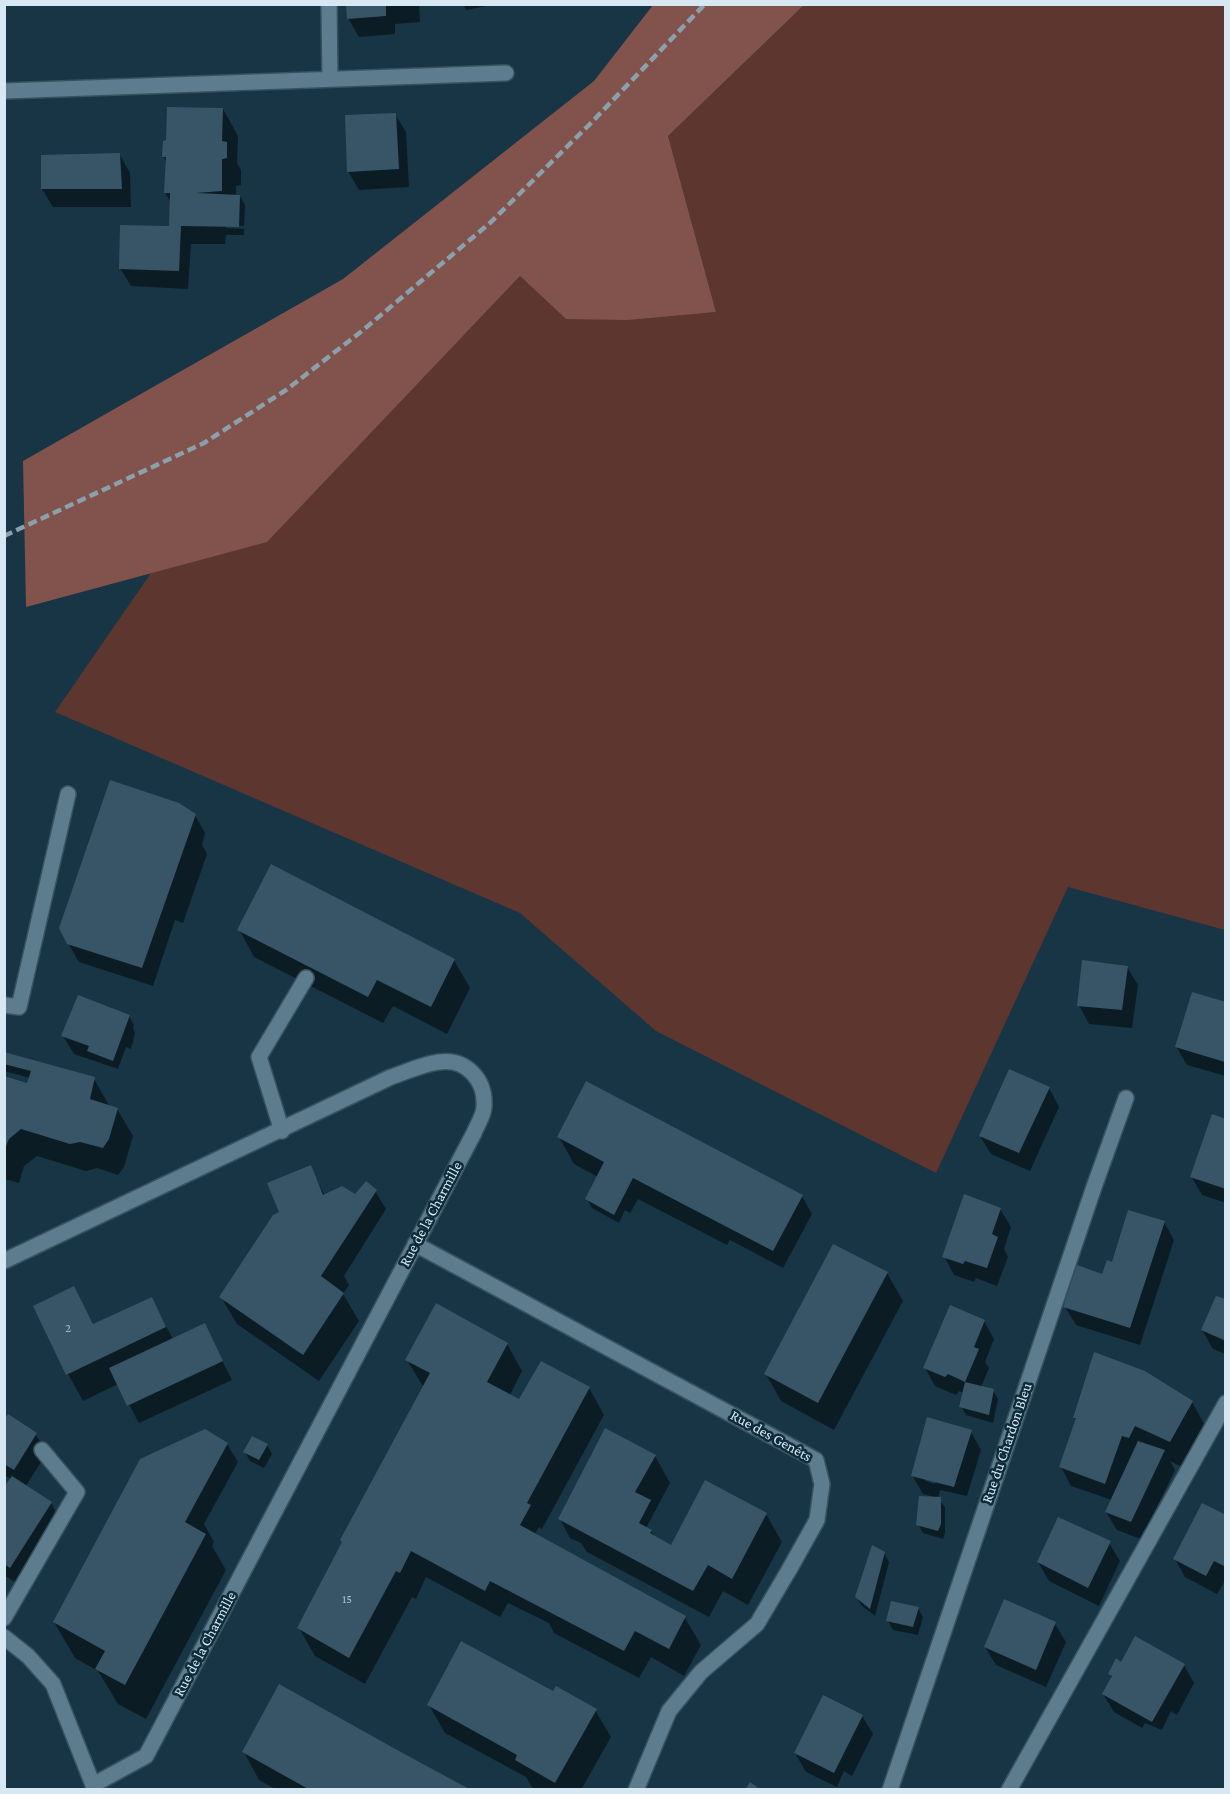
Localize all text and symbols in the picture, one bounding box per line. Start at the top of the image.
street label: Rue de la Charmille [396,1159,466,1269]
house number: 2 [65,1321,71,1335]
street label: Rue du Chardon Bleu [978,1381,1036,1505]
street label: Rue des Genêts [727,1406,815,1466]
street label: Rue de la Charmille [170,1589,240,1699]
house number: 15 [342,1592,352,1606]

